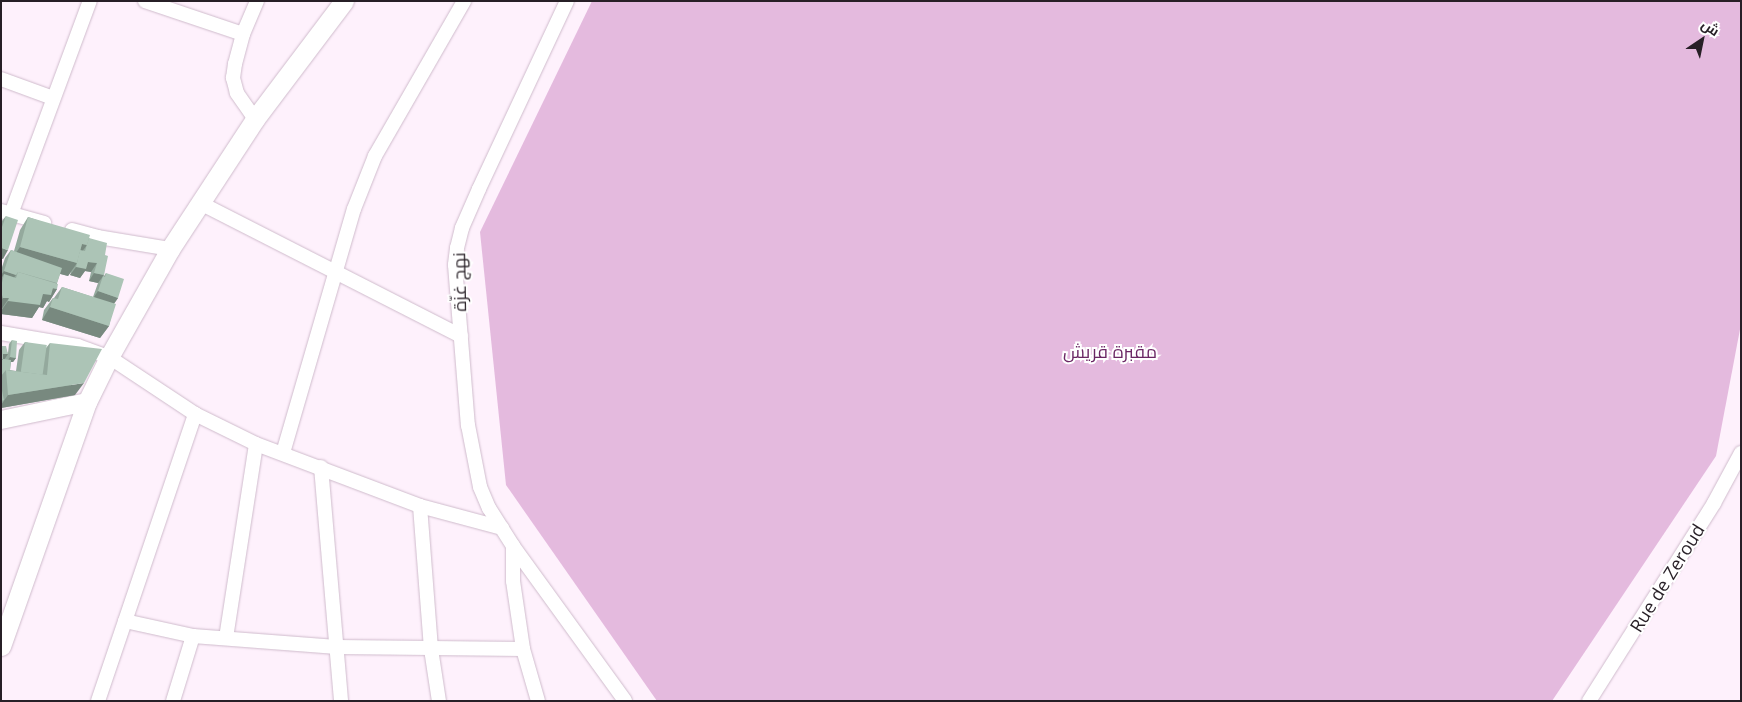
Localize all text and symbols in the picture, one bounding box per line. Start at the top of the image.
text: ش [1698,14,1723,40]
north arrow [1677,15,1727,65]
street label: نهج غزّة [448,252,470,312]
park label: مقبرة قريش [1063,340,1157,362]
street label: Rue de Zeroud [1625,520,1709,636]

